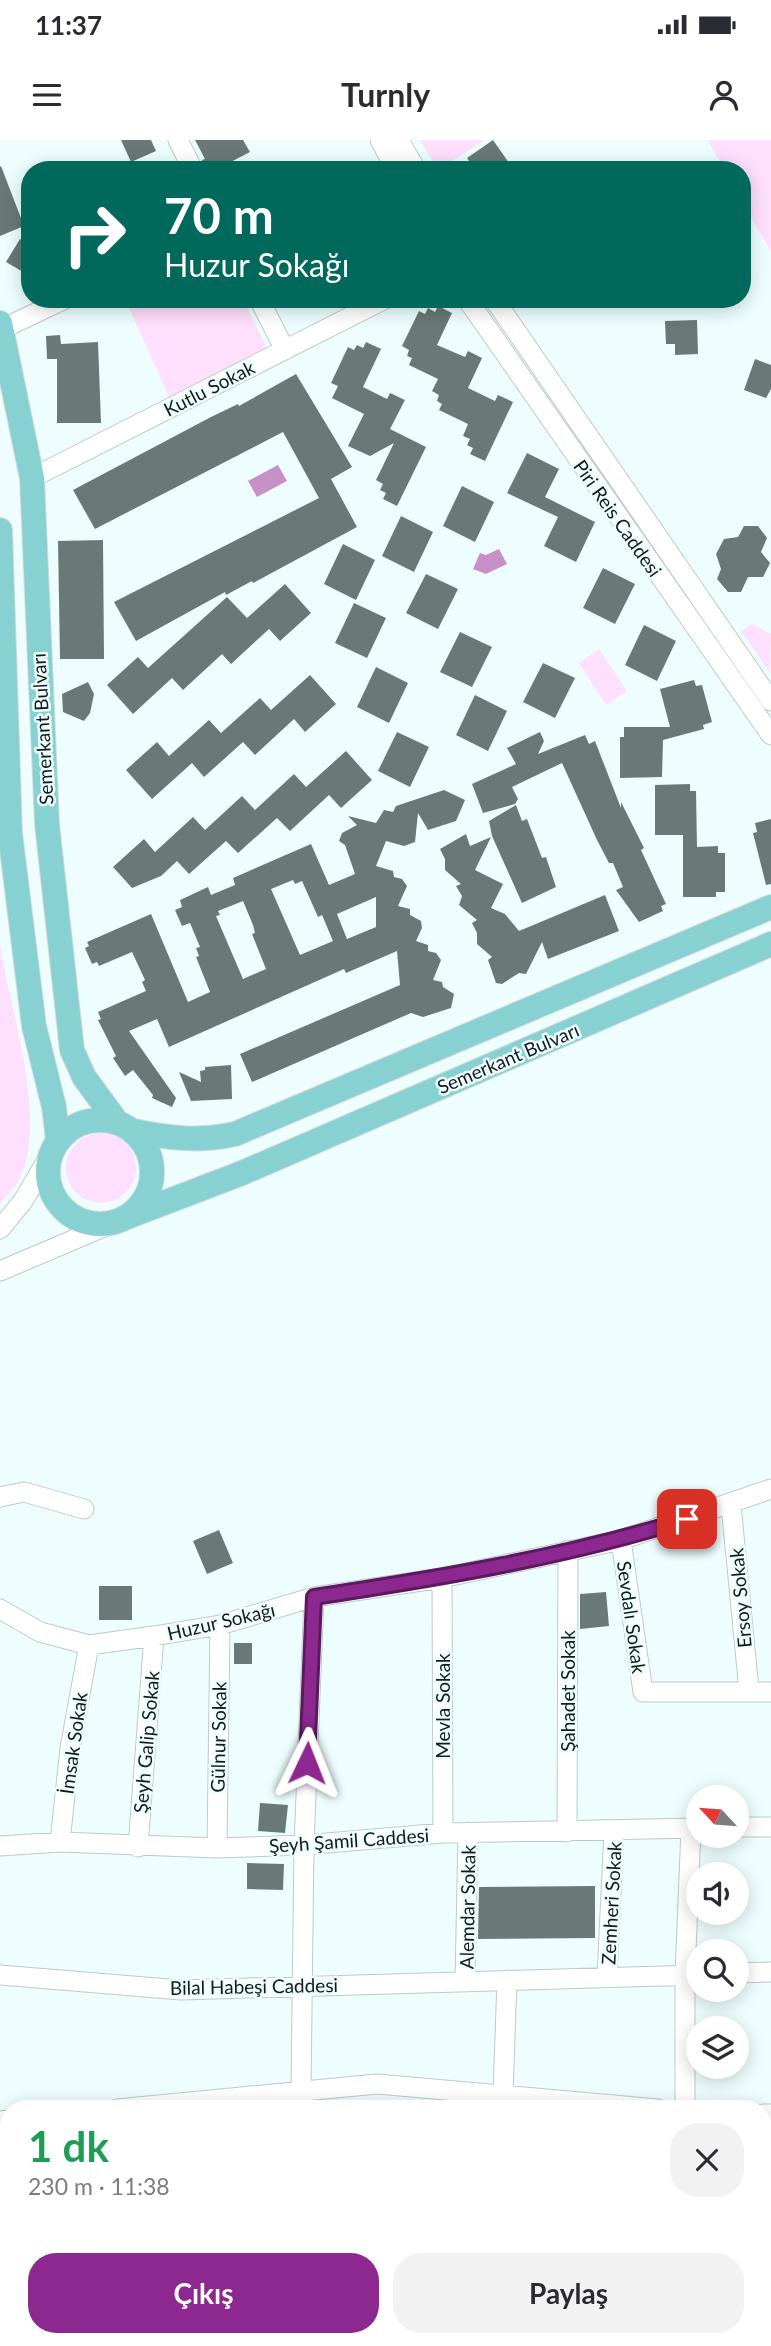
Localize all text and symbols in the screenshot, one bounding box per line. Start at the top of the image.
text: 11:37 [35,9,102,41]
text: Turnly [341,75,430,114]
icon: menu [28,76,66,114]
icon: person [705,76,743,114]
text: 70 m [164,186,274,244]
icon: right [49,189,140,280]
text: Huzur Sokağı [164,245,349,284]
street label: Kutlu Sokak [160,355,259,421]
street label: Piri Reis Caddesi [569,455,667,581]
street label: Semerkant Bulvarı [27,653,57,805]
street label: Semerkant Bulvarı [434,1018,582,1098]
pin [657,1489,717,1549]
icon: arrive [668,1500,706,1538]
street label: Ersoy Sokak [724,1547,756,1649]
street label: Sevdalı Sokak [613,1559,651,1675]
street label: Huzur Sokağı [165,1597,277,1645]
street label: Şahadet Sokak [556,1630,579,1752]
street label: Mevla Sokak [431,1653,454,1759]
street label: Şeyh Galip Sokak [128,1669,164,1814]
street label: Gülnur Sokak [206,1681,230,1793]
street label: İmsak Sokak [54,1690,92,1795]
position arrow [270,1726,344,1800]
north arrow [686,1785,749,1848]
map controls [686,1785,749,2079]
street label: Şeyh Şamil Caddesi [268,1823,430,1857]
street label: Zemheri Sokak [596,1840,626,1965]
street label: Alemdar Sokak [454,1844,480,1969]
button: sound [686,1862,749,1925]
button: search [686,1939,749,2002]
street label: Bilal Habeşi Caddesi [170,1973,338,1999]
button: layers [686,2016,749,2079]
text: 1 dk [28,2121,109,2171]
button: close [670,2123,744,2197]
text: 230 m · 11:38 [28,2172,170,2200]
button: Çıkış [28,2253,379,2333]
button: Paylaş [393,2253,744,2333]

